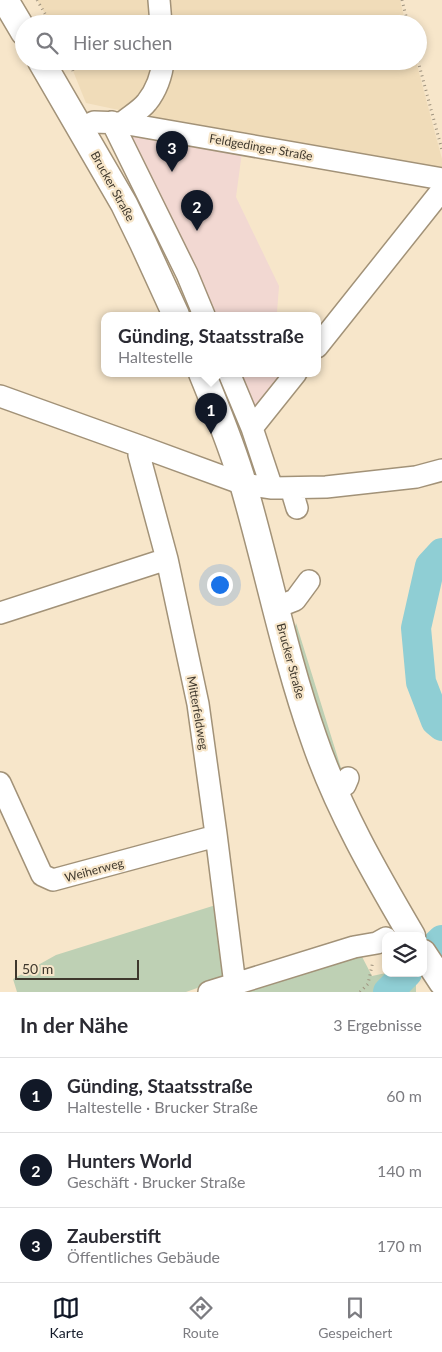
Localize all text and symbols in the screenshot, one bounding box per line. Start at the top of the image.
search box [15,15,427,70]
icon: search [33,29,61,57]
text: Hier suchen [73,31,172,54]
pin: 3 [156,131,188,172]
street label: Feldgedinger Straße [208,131,314,163]
street label: Brucker Straße [88,148,138,224]
pin: 2 [181,190,213,231]
popup [101,312,321,377]
text: Günding, Staatsstraße [118,324,304,347]
text: Haltestelle [118,347,193,366]
pin: 1 [195,393,227,434]
your location [207,572,233,598]
street label: Brucker Straße [274,621,308,701]
street label: Mitterfeldweg [184,675,212,751]
street label: Weiherweg [63,855,125,885]
map controls [382,932,427,977]
button: layers [382,932,427,977]
scale bar [15,957,139,980]
text: 50 m [22,960,53,977]
text: In der Nähe [20,1012,128,1037]
text: 3 Ergebnisse [333,1015,422,1034]
text: Günding, Staatsstraße [67,1074,253,1097]
text: 1 [31,1086,41,1105]
text: 60 m [386,1086,422,1105]
text: Haltestelle · Brucker Straße [67,1097,258,1116]
text: Hunters World [67,1149,192,1172]
text: 2 [31,1161,41,1180]
text: 140 m [377,1161,422,1180]
text: Geschäft · Brucker Straße [67,1172,245,1191]
text: Zauberstift [67,1224,161,1247]
text: 3 [31,1236,41,1255]
text: 170 m [377,1236,422,1255]
text: Öffentliches Gebäude [67,1247,220,1266]
tab: Karte [50,1294,83,1341]
tab: Route [183,1294,219,1341]
tab: Gespeichert [318,1294,392,1341]

